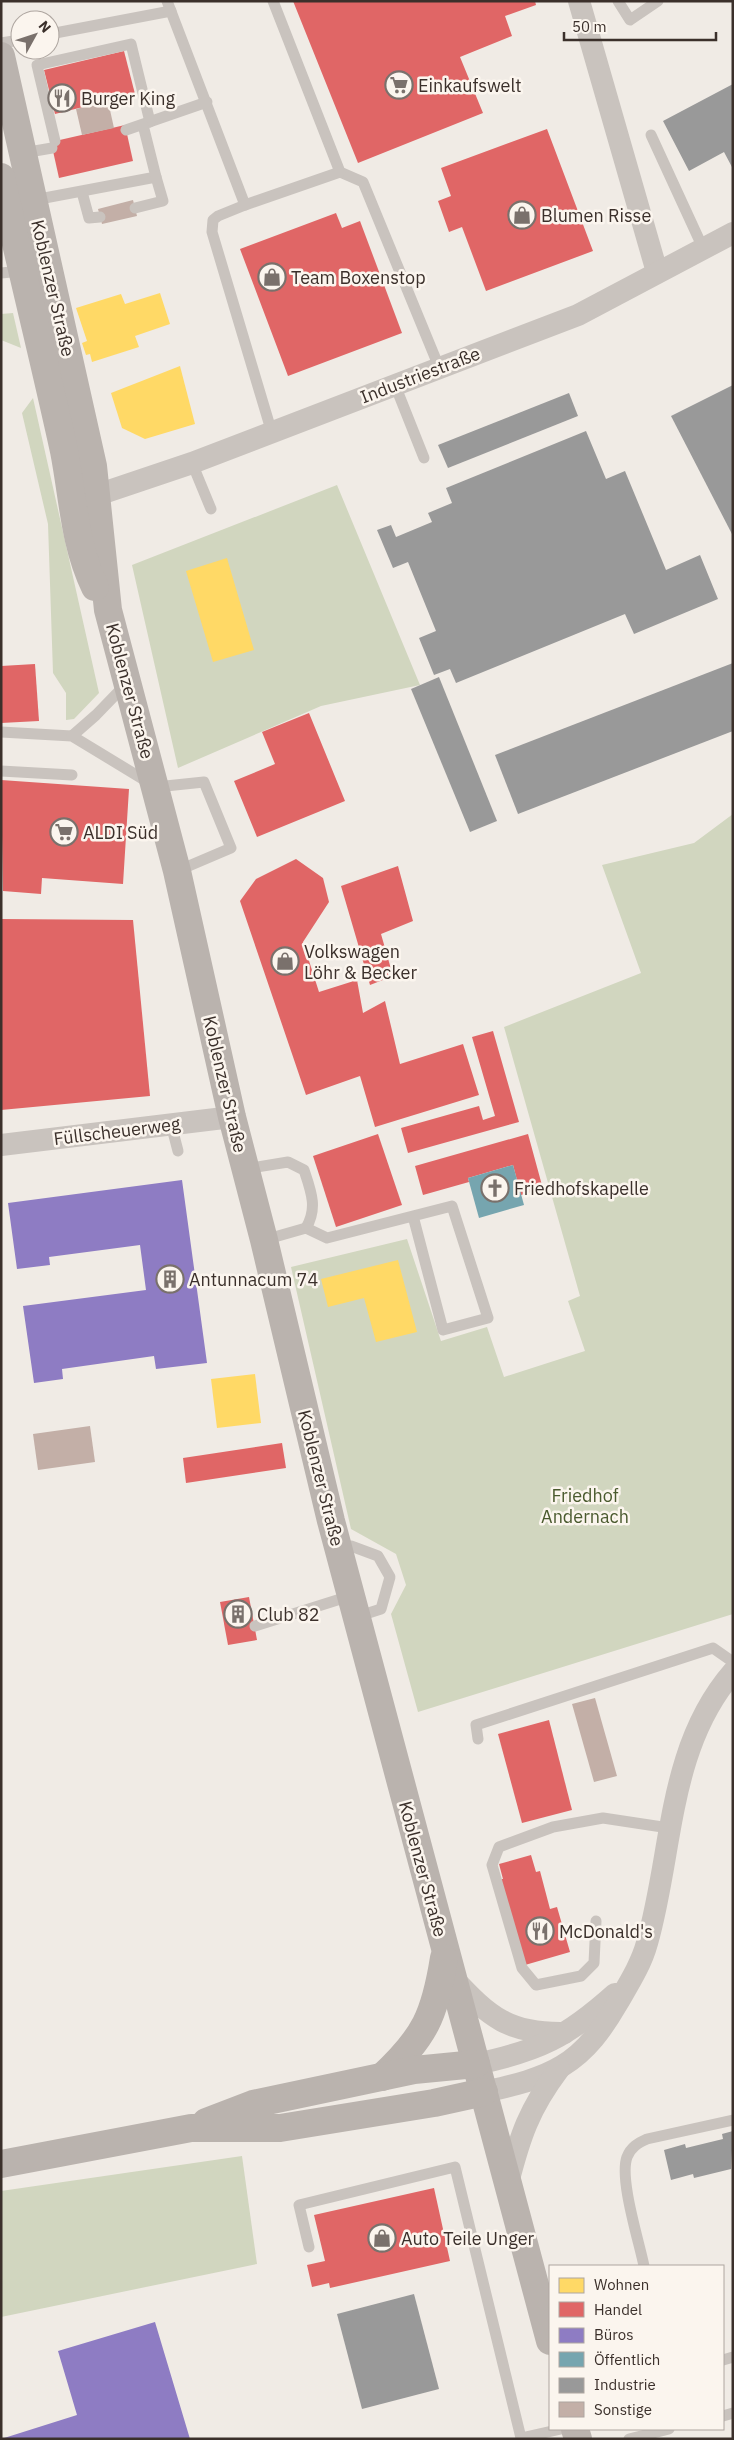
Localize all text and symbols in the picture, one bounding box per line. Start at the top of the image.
north arrow [10,10,60,60]
scale bar [564,10,716,42]
text: N [35,17,55,36]
text: 50 m [572,17,607,36]
supermarket icon: Einkaufswelt [384,70,414,100]
place label: Einkaufswelt [418,74,522,97]
restaurant icon: Burger King [47,83,77,113]
place label: Burger King [81,87,175,110]
shop icon: Blumen Risse [507,200,537,230]
place label: Blumen Risse [541,204,651,227]
street label: Koblenzer Straße [26,217,80,359]
shop icon: Team Boxenstop [257,262,287,292]
place label: Team Boxenstop [291,266,426,289]
street label: Industriestraße [357,342,483,408]
street label: Koblenzer Straße [101,621,159,762]
supermarket icon: ALDI Süd [49,817,79,847]
place label: ALDI Süd [83,821,158,844]
place label: Volkswagen Löhr & Becker [304,940,417,984]
shop icon: Volkswagen Löhr & Becker [270,946,300,976]
street label: Koblenzer Straße [198,1013,252,1155]
street label: Füllscheuerweg [52,1112,182,1150]
church icon: Friedhofskapelle [480,1173,510,1203]
place label: Friedhofskapelle [514,1177,649,1200]
building icon: Antunnacum 74 [155,1264,185,1294]
place label: Antunnacum 74 [189,1268,318,1291]
street label: Koblenzer Straße [293,1407,349,1549]
park label: Friedhof Andernach [541,1484,629,1528]
building icon: Club 82 [223,1599,253,1629]
place label: Club 82 [257,1603,320,1626]
street label: Koblenzer Straße [394,1799,452,1940]
restaurant icon: McDonald's [525,1916,555,1946]
place label: McDonald's [559,1920,653,1943]
shop icon: Auto Teile Unger [367,2223,397,2253]
place label: Auto Teile Unger [401,2227,535,2250]
legend [549,2265,724,2430]
text: Wohnen [594,2275,649,2294]
text: Handel [594,2300,642,2319]
text: Büros [594,2325,633,2344]
text: Öffentlich [594,2350,660,2369]
text: Industrie [594,2375,656,2394]
text: Sonstige [594,2400,652,2419]

